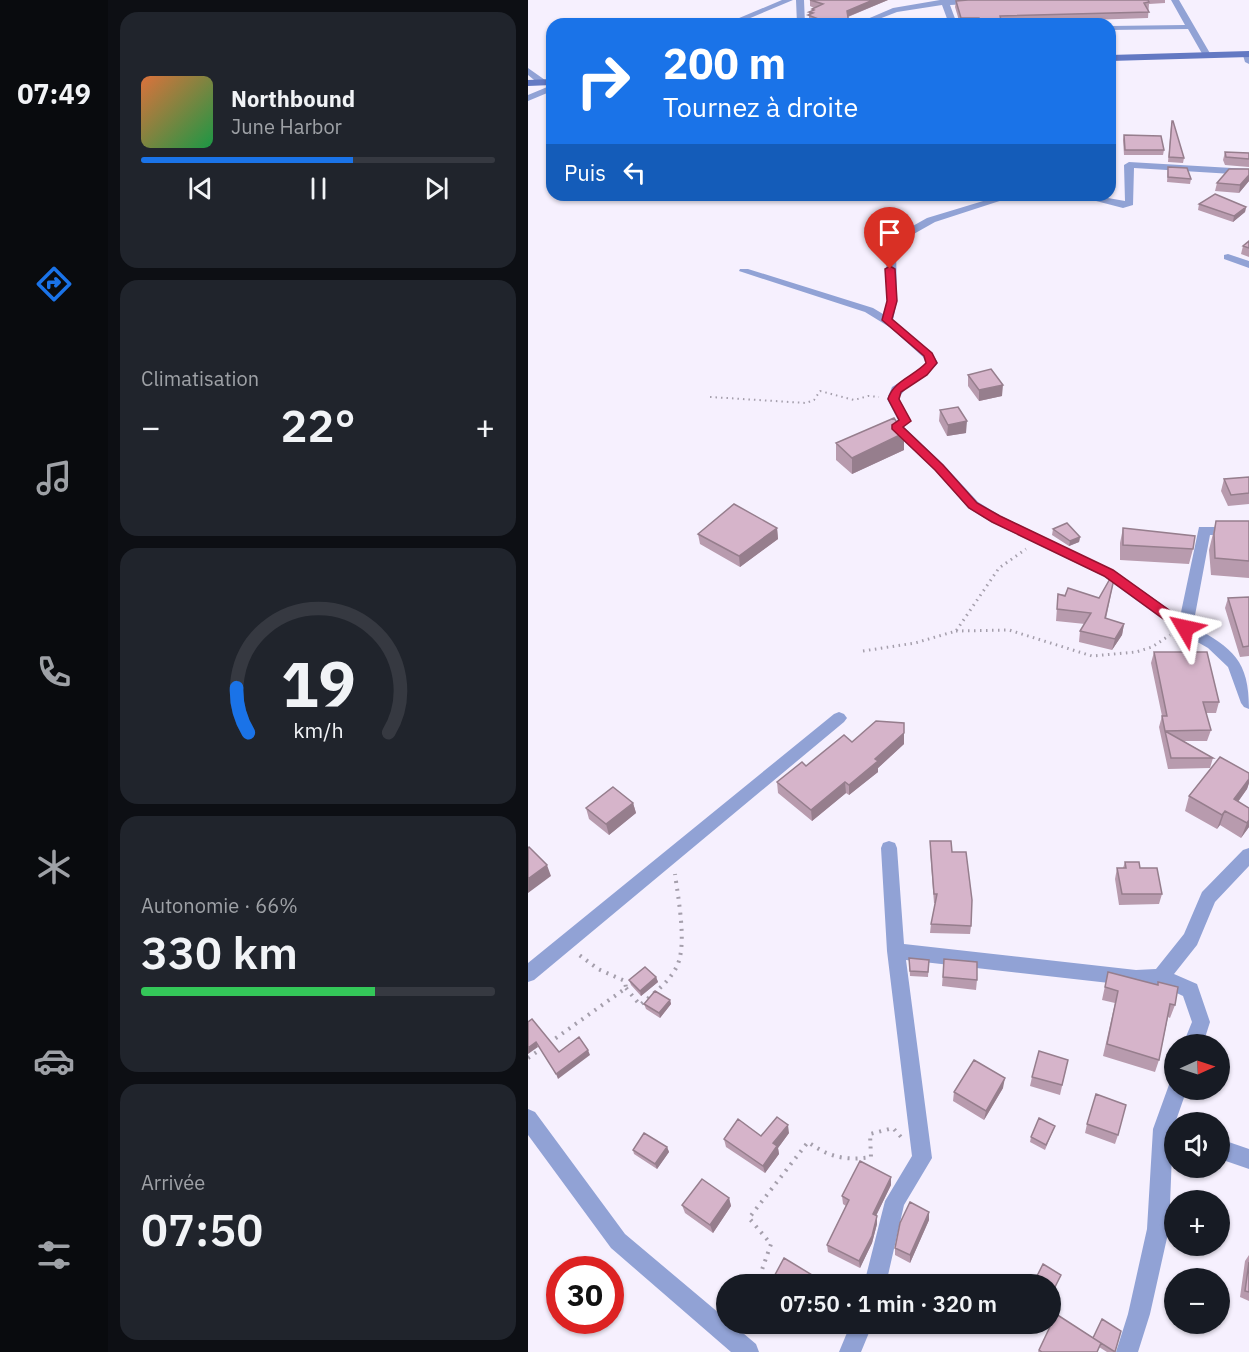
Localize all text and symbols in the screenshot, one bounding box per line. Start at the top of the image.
text: 200 m [663,36,786,91]
icon: right [564,42,642,120]
text: 07:49 [17,76,91,111]
text: Northbound [231,84,355,113]
text: Tournez à droite [663,89,858,124]
text: June Harbor [231,113,342,140]
icon: left [618,156,651,189]
text: Puis [564,158,606,187]
icon: previous [184,172,217,205]
icon: pause [302,172,335,205]
icon: next [420,172,453,205]
pin [864,207,915,269]
icon: arrive [873,216,906,249]
icon: directions [33,263,75,305]
text: Climatisation [141,365,259,392]
text: 22° [280,396,356,454]
text: − [141,405,161,448]
text: + [475,405,495,448]
icon: music [33,457,75,499]
position arrow [1153,596,1217,660]
text: 19 [281,643,355,724]
icon: phone [33,651,75,693]
text: km/h [293,716,343,744]
icon: climate [33,846,75,888]
text: Autonomie · 66% [141,892,298,919]
text: 330 km [141,923,298,981]
north arrow [1164,1034,1230,1100]
map controls [1164,1034,1230,1334]
icon: car [33,1040,75,1082]
button: sound [1164,1112,1230,1178]
text: Arrivée [141,1169,205,1196]
button: + [1164,1190,1230,1256]
text: 07:50 [141,1200,263,1258]
icon: filters [33,1234,75,1276]
speed limit sign: 30 [546,1256,624,1334]
button: − [1164,1268,1230,1334]
text: 07:50 · 1 min · 320 m [780,1289,997,1318]

